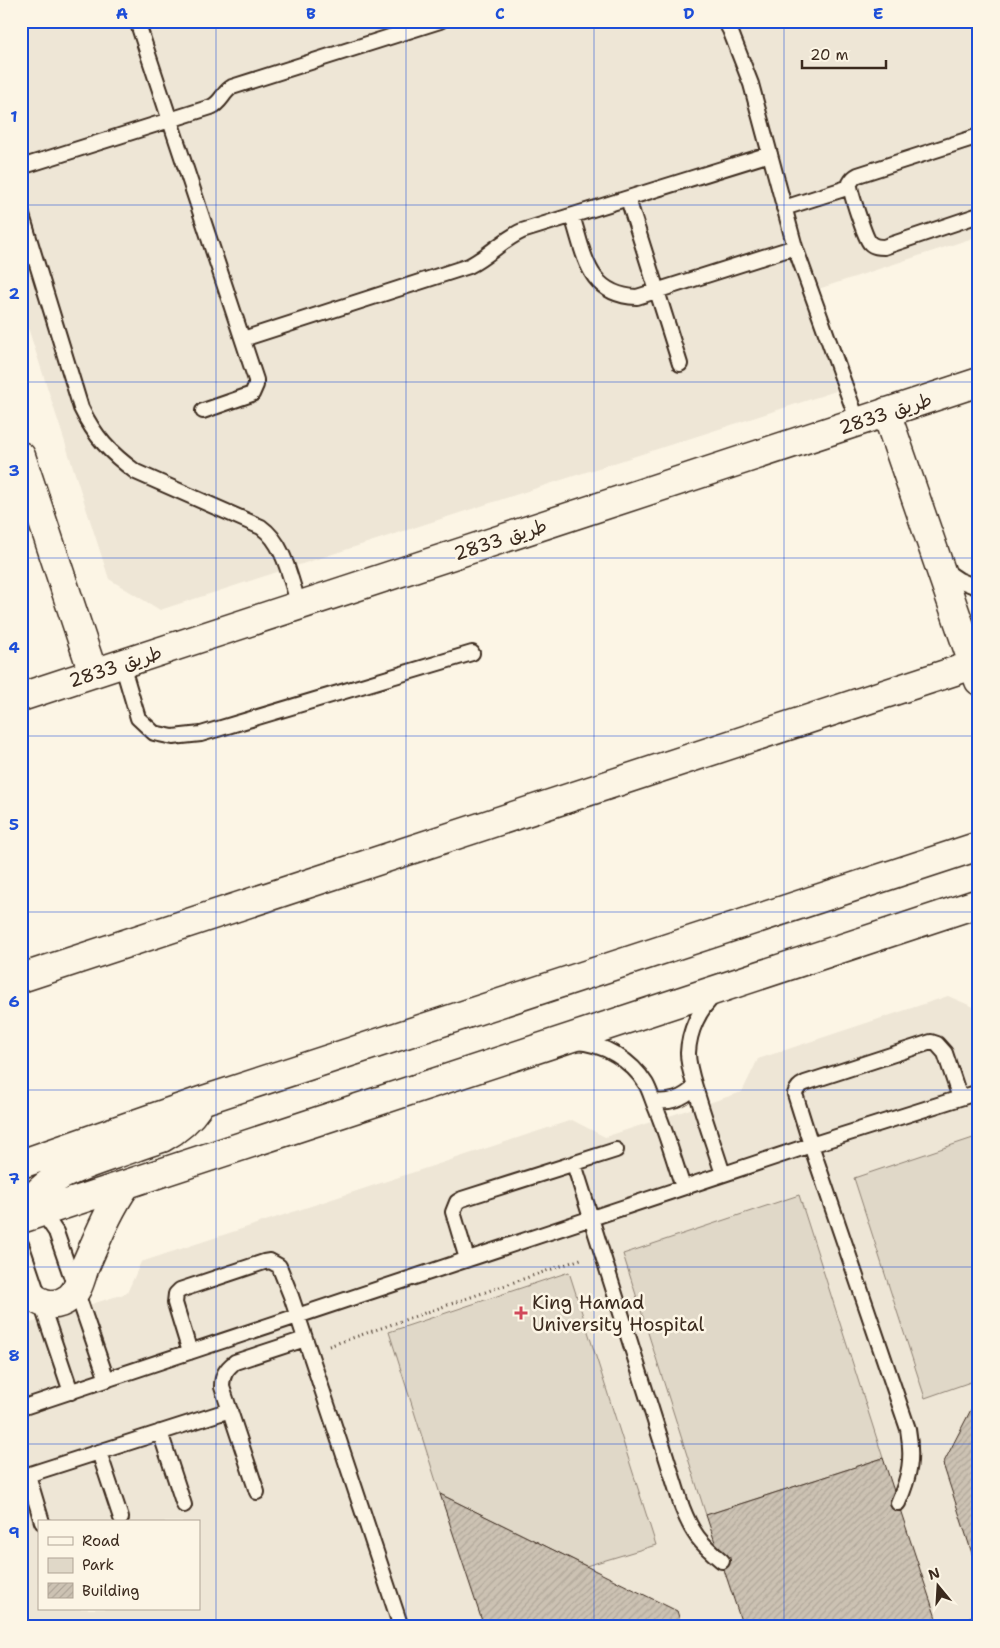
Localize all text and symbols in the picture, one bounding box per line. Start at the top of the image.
text: A [116,3,128,24]
text: B [306,3,316,24]
text: C [495,3,505,24]
text: D [683,3,695,24]
text: E [873,3,883,24]
scale bar [802,38,886,70]
text: 20 m [810,45,849,65]
text: 1 [10,106,18,127]
text: 2 [8,283,20,304]
street label: طريق 2833 [835,387,935,440]
text: 3 [8,460,20,481]
street label: طريق 2833 [450,513,550,566]
text: 4 [8,637,20,658]
street label: طريق 2833 [65,640,165,693]
text: 5 [9,814,19,835]
text: 6 [8,991,20,1012]
text: 7 [8,1168,20,1189]
place label: King Hamad University Hospital [532,1290,705,1337]
marker: King Hamad University Hospital [514,1306,528,1320]
text: 8 [8,1345,20,1366]
legend [38,1520,200,1610]
text: 9 [8,1522,20,1543]
text: Road [82,1531,120,1551]
text: Park [82,1555,114,1575]
north arrow [912,1560,962,1610]
text: N [926,1563,942,1584]
text: Building [82,1581,139,1601]

